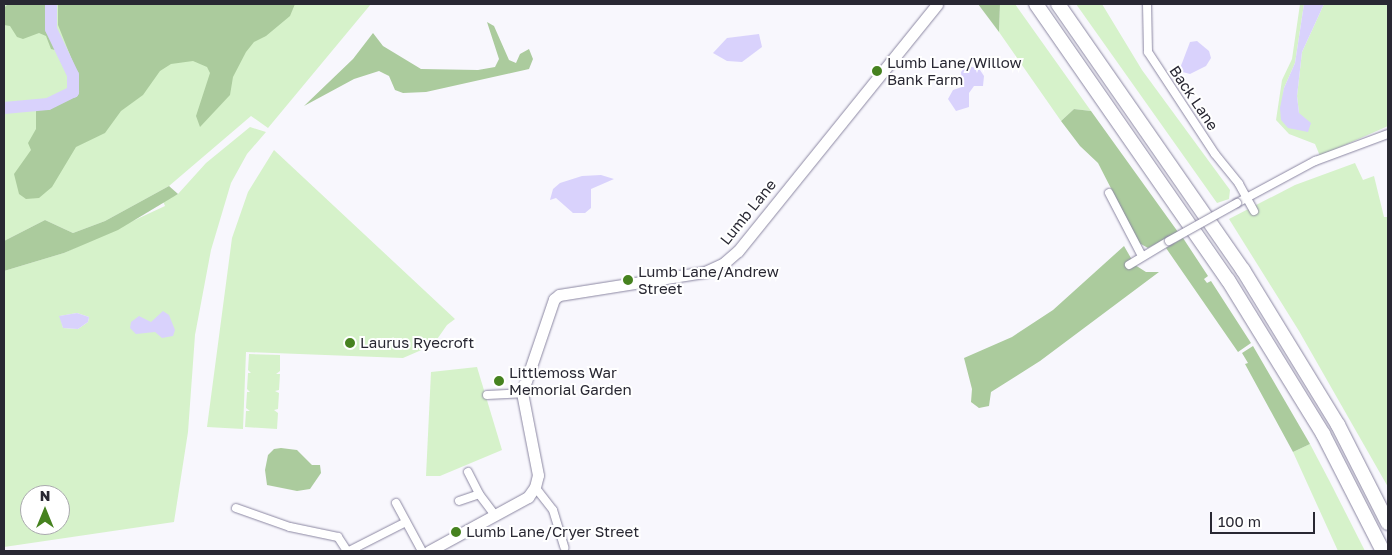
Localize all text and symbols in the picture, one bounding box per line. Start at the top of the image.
place label: Lumb Lane/Willow Bank Farm [887,53,1022,88]
street label: Back Lane [1166,62,1222,134]
marker: Lumb Lane/Willow Bank Farm [871,65,883,77]
street label: Lumb Lane [716,176,780,248]
place label: Lumb Lane/Andrew Street [638,262,779,297]
marker: Lumb Lane/Andrew Street [622,274,634,286]
place label: Laurus Ryecroft [360,334,474,352]
marker: Laurus Ryecroft [344,337,356,349]
place label: Littlemoss War Memorial Garden [509,363,632,398]
marker: Littlemoss War Memorial Garden [493,375,505,387]
north arrow [20,485,70,535]
text: N [40,487,50,504]
scale bar [1212,502,1317,534]
text: 100 m [1218,512,1261,530]
place label: Lumb Lane/Cryer Street [466,523,639,541]
marker: Lumb Lane/Cryer Street [450,526,462,538]

